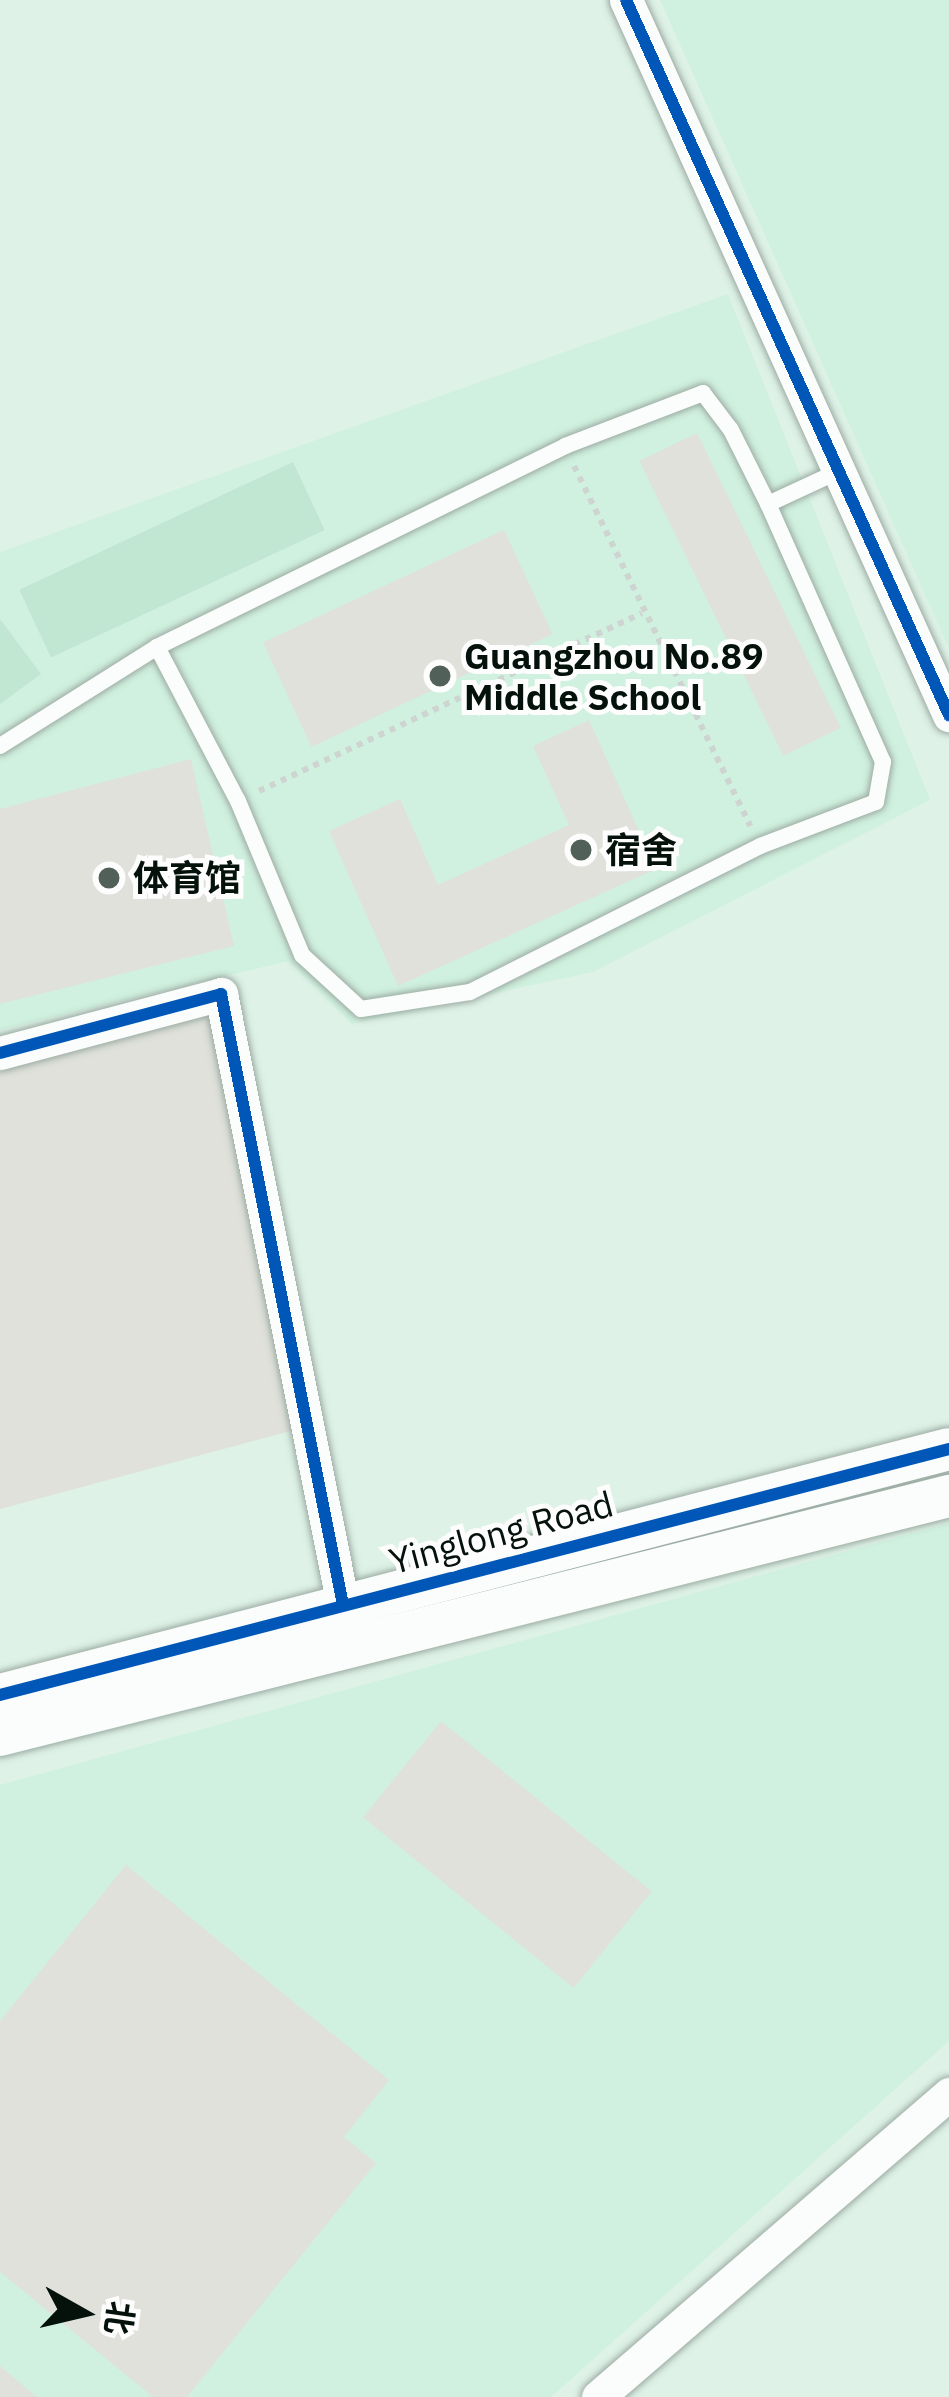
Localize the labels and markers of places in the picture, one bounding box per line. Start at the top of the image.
place label: Guangzhou No.89 Middle School [464,633,764,718]
marker: Guangzhou No.89 Middle School [427,663,453,689]
place label: 宿舍 [605,828,677,872]
marker: 宿舍 [568,837,594,863]
place label: 体育馆 [133,856,241,900]
marker: 体育馆 [96,865,122,891]

